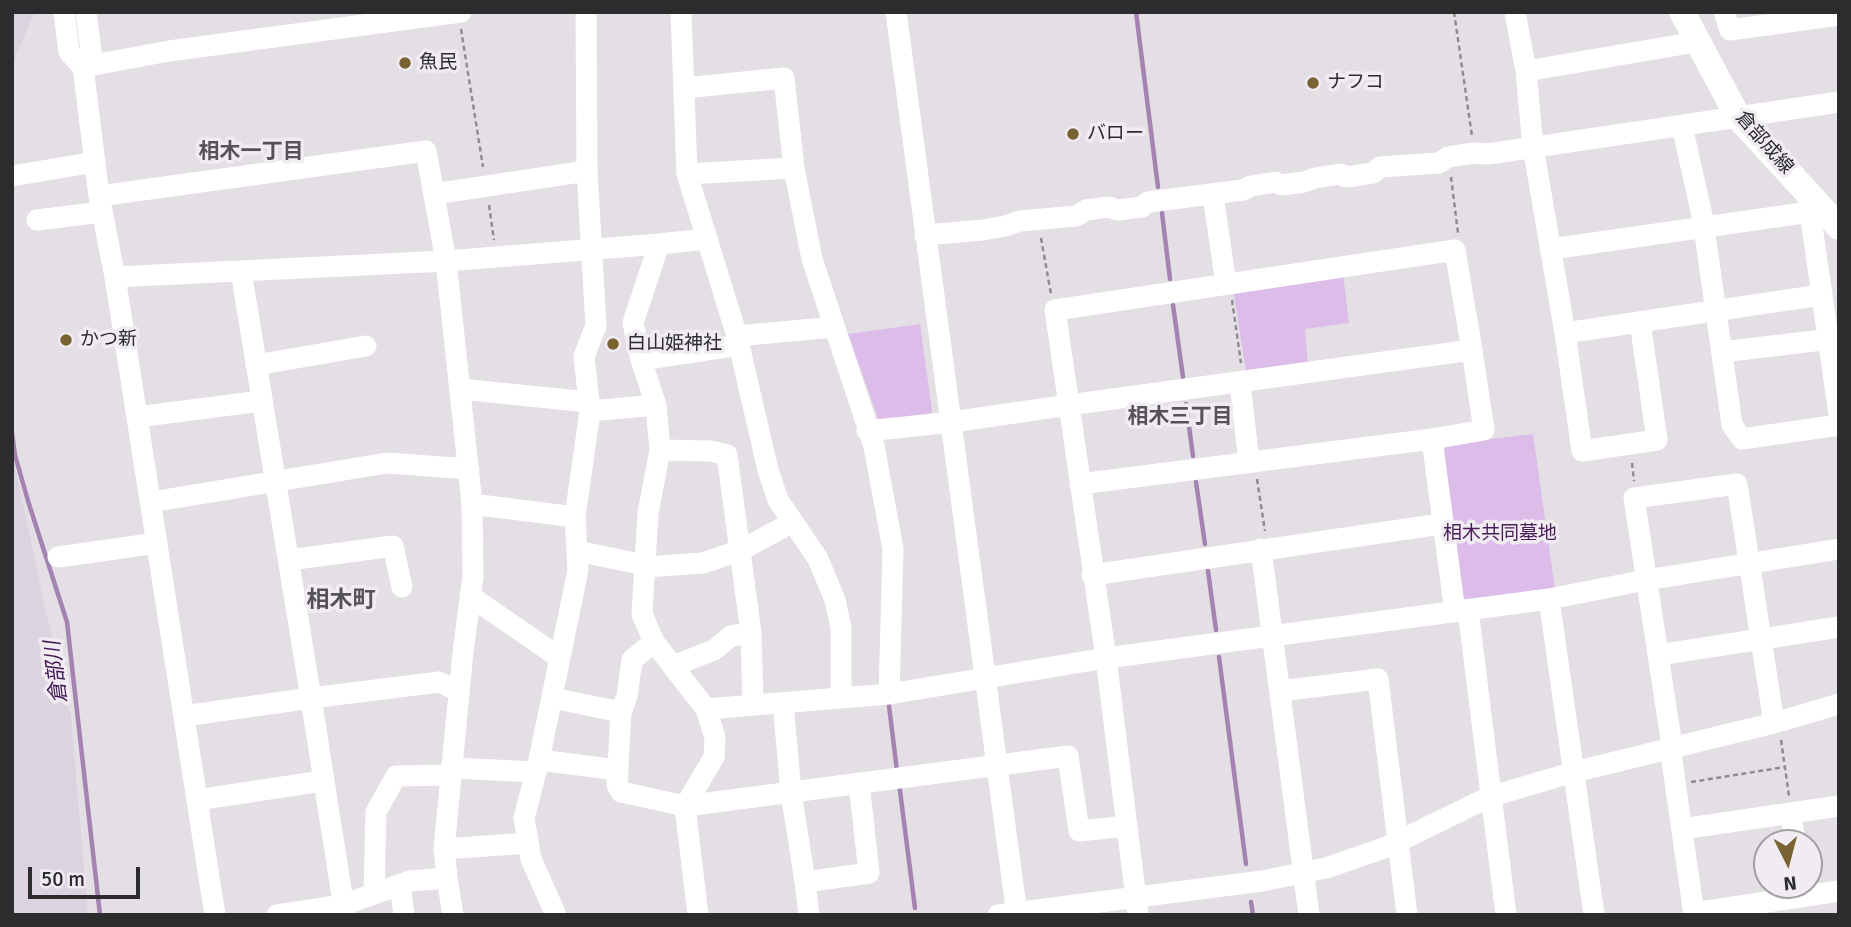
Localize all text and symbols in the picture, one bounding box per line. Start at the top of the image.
place label: 魚民 [419,52,457,74]
marker: 魚民 [397,55,413,71]
place label: ナフコ [1327,72,1384,94]
marker: ナフコ [1305,75,1321,91]
street label: 倉部成線 [1730,107,1798,179]
place label: バロー [1087,123,1144,145]
marker: バロー [1065,126,1081,142]
district label: 相木一丁目 [199,139,303,165]
place label: かつ新 [80,329,137,351]
marker: かつ新 [58,332,74,348]
place label: 白山姫神社 [627,333,722,355]
marker: 白山姫神社 [605,336,621,352]
district label: 相木三丁目 [1128,404,1232,430]
park label: 相木共同墓地 [1443,523,1557,545]
district label: 相木町 [307,587,375,615]
water label: 倉部川 [41,639,73,705]
north arrow [1753,829,1823,899]
scale bar [32,853,144,897]
text: 50 m [41,866,85,892]
text: N [1782,870,1798,896]

